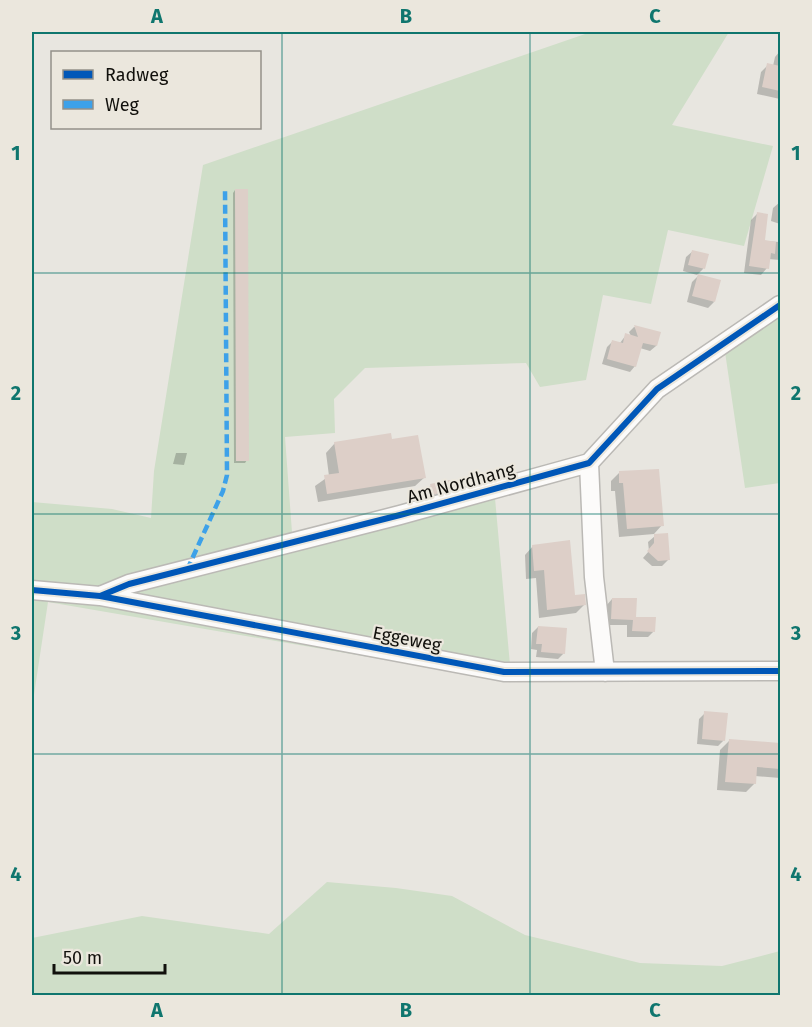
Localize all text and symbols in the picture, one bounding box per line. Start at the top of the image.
text: A [150,4,164,28]
text: B [400,4,412,28]
text: C [649,4,661,28]
legend [51,51,261,129]
text: Radweg [105,64,169,86]
text: Weg [105,94,139,116]
text: 1 [11,141,21,165]
text: 1 [791,141,801,165]
text: 2 [11,381,21,405]
text: 2 [791,381,801,405]
street label: Am Nordhang [405,458,518,508]
text: 3 [10,621,21,645]
text: 3 [790,621,801,645]
street label: Eggeweg [371,622,444,657]
text: 4 [10,862,22,886]
text: 4 [790,862,802,886]
scale bar [54,937,165,975]
text: 50 m [63,947,102,969]
text: A [150,998,164,1022]
text: B [400,998,412,1022]
text: C [649,998,661,1022]

